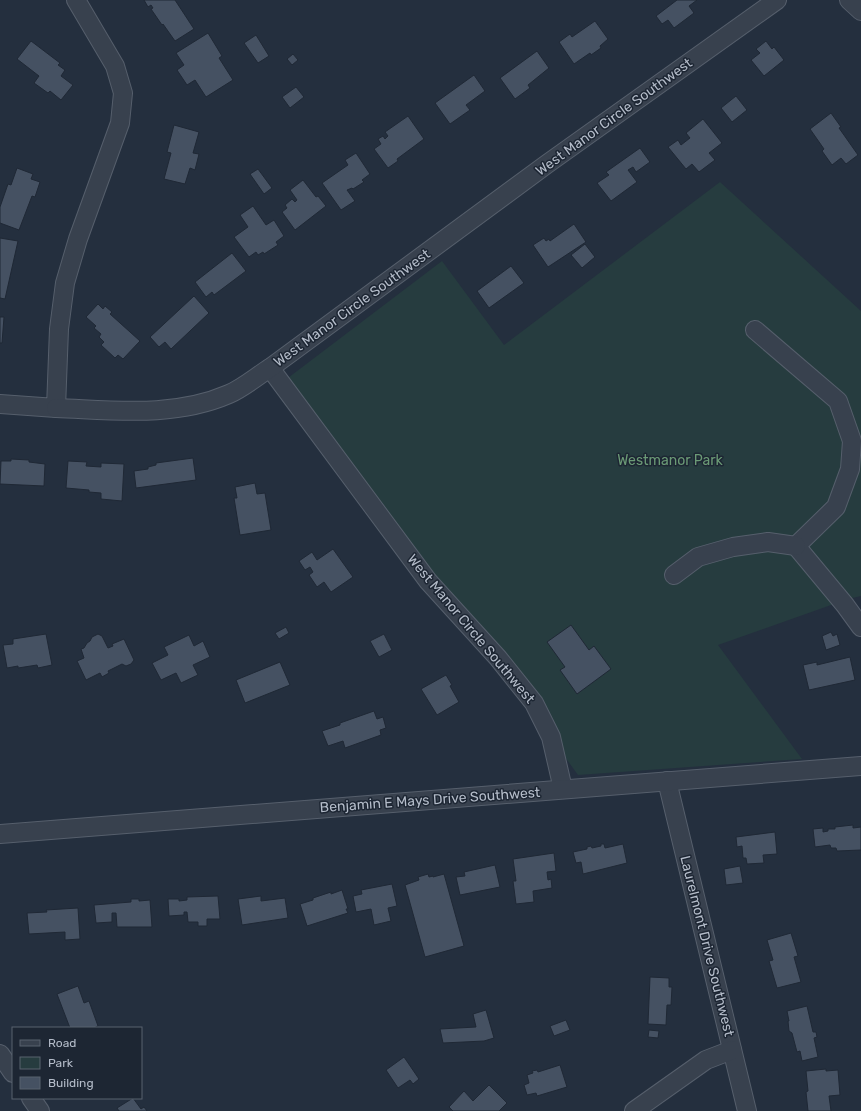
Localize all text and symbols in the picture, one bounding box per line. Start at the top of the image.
street label: West Manor Circle Southwest [532,54,696,180]
street label: West Manor Circle Southwest [270,245,434,371]
park label: Westmanor Park [617,452,724,469]
street label: West Manor Circle Southwest [404,551,539,707]
street label: Benjamin E Mays Drive Southwest [319,784,541,816]
street label: Laurelmont Drive Southwest [676,854,738,1039]
legend [12,1027,142,1099]
text: Road [48,1036,76,1050]
text: Park [48,1056,74,1070]
text: Building [48,1076,94,1090]

